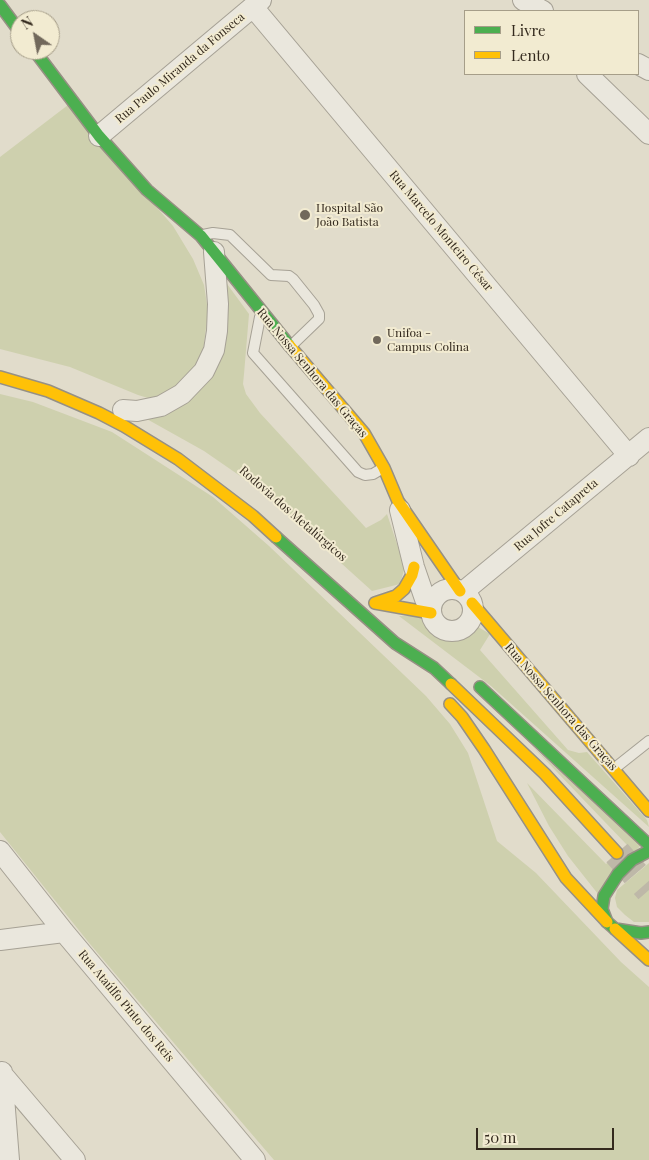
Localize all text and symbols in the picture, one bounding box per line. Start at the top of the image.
north arrow [10,10,60,60]
street label: Rua Paulo Miranda da Fonseca [112,10,248,126]
legend [464,10,639,75]
text: N [18,12,37,34]
text: Livre [511,20,546,40]
text: Lento [511,45,550,65]
street label: Rua Marcelo Monteiro César [386,168,496,294]
place label: Hospital São João Batista [316,201,383,229]
marker: Hospital São João Batista [298,208,312,222]
street label: Rua Nossa Senhora das Graças [254,306,370,440]
place label: Unifoa - Campus Colina [387,326,469,354]
marker: Unifoa - Campus Colina [371,334,383,346]
street label: Rodovia dos Metalúrgicos [236,463,350,565]
street label: Rua Jofre Catapreta [511,476,601,554]
street label: Rua Nossa Senhora das Graças [502,640,620,774]
street label: Rua Ataúlfo Pinto dos Reis [75,947,177,1065]
scale bar [479,1118,616,1150]
text: 50 m [484,1127,516,1147]

